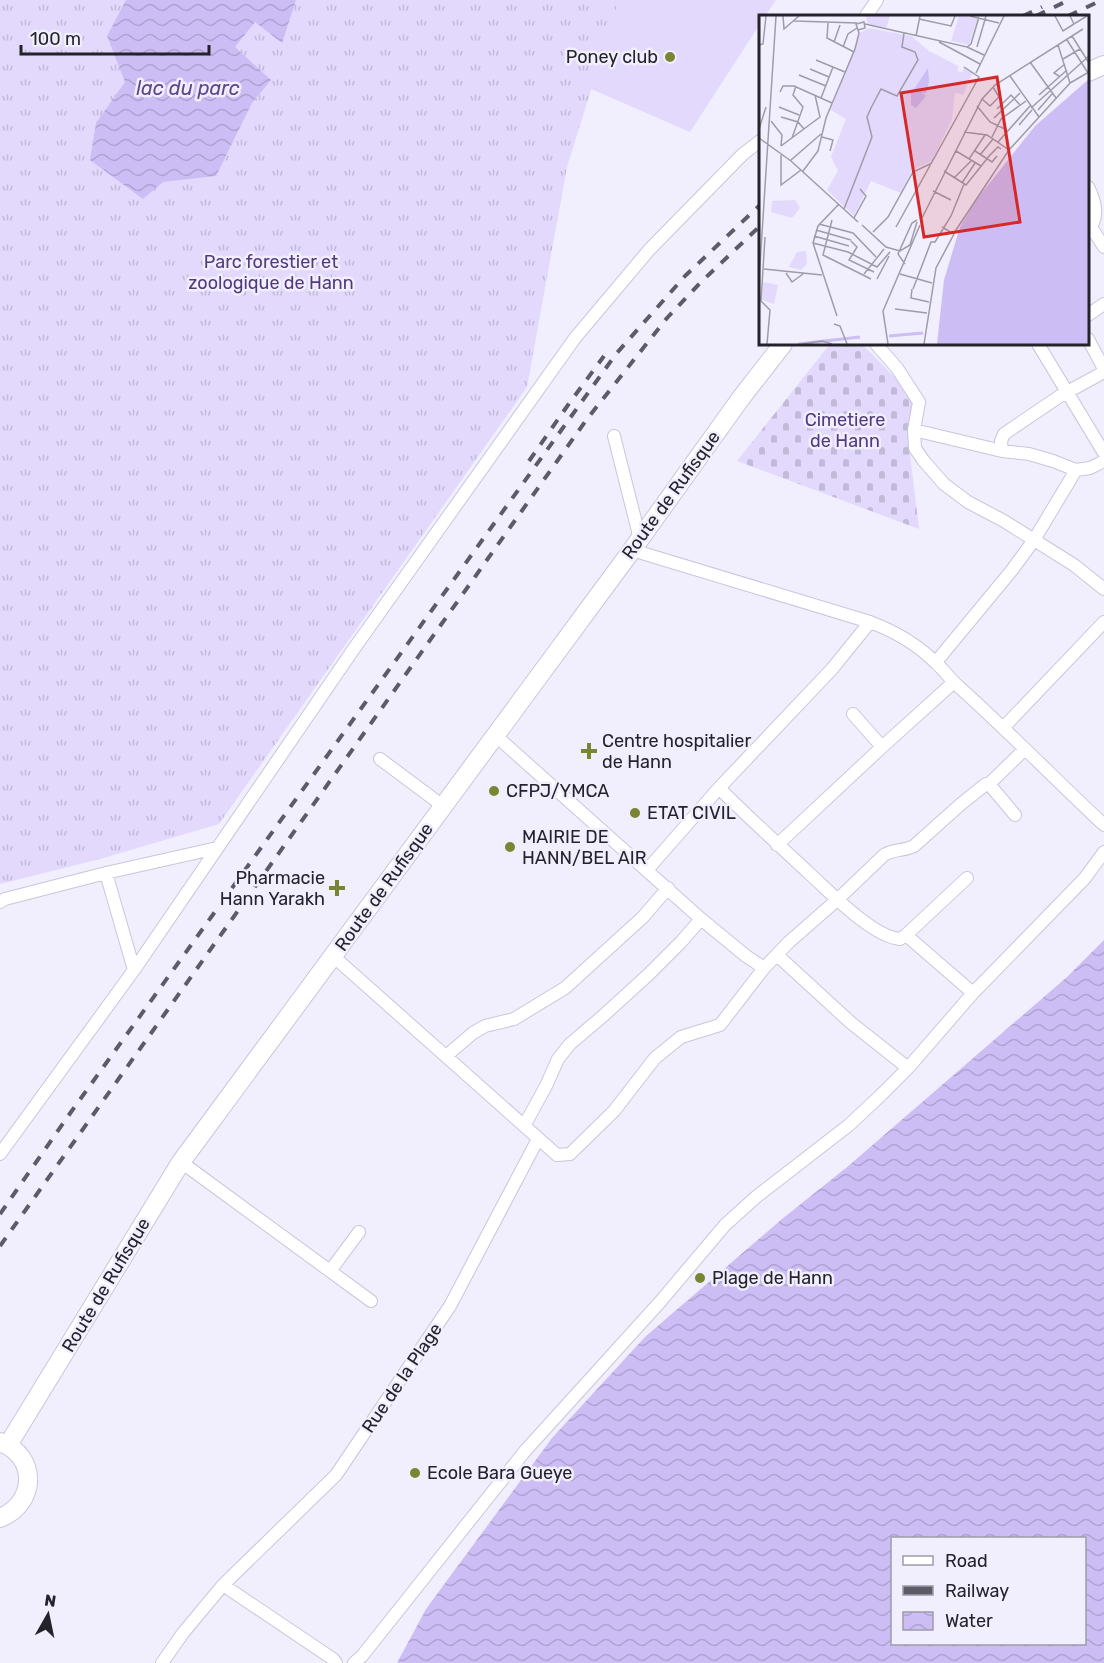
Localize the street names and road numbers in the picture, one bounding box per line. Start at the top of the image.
street label: Route de Rufisque [617,427,725,563]
street label: Route de Rufisque [330,819,438,955]
street label: Route de Rufisque [57,1214,155,1356]
street label: Rue de la Plage [357,1319,447,1437]

